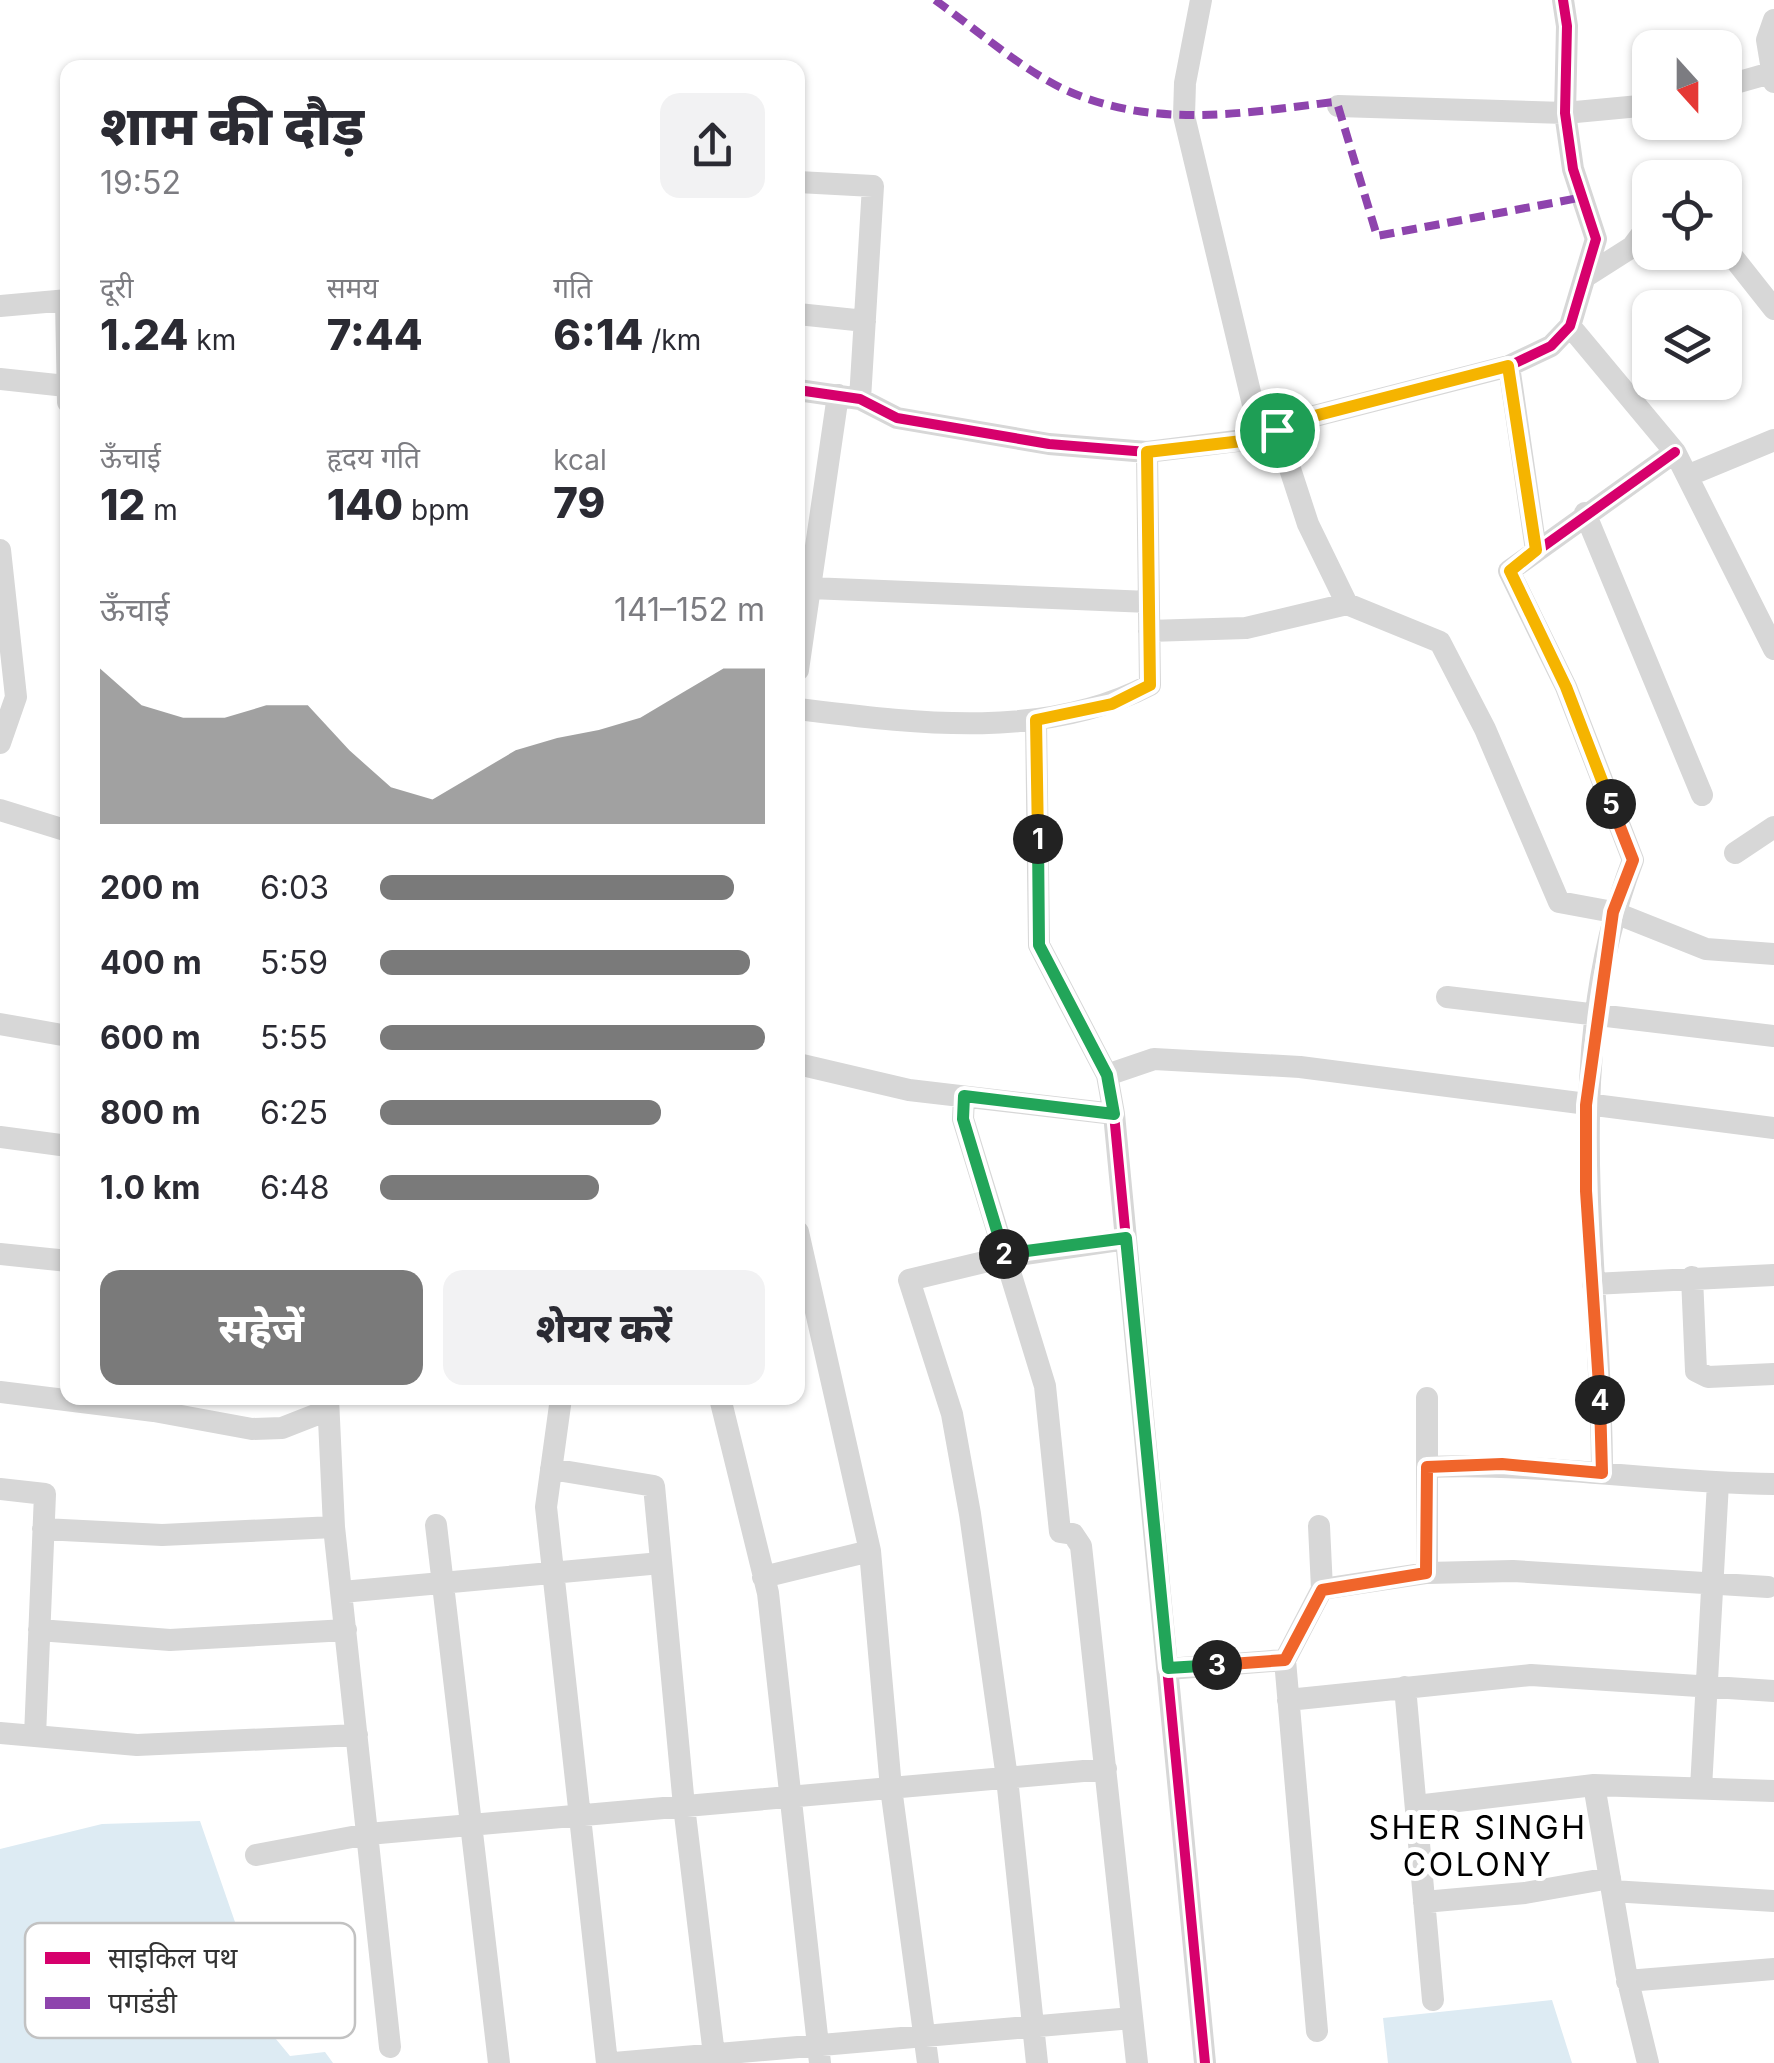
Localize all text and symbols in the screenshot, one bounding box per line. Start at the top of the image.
north arrow [1632,30,1742,140]
map controls [1632,30,1742,400]
text: शाम की दौड़ [100,92,364,158]
button: share [660,93,765,198]
button: locate [1632,160,1742,270]
text: 19:52 [100,163,181,202]
text: दूरी [100,271,134,305]
text: समय [327,271,379,305]
text: गति [553,271,592,305]
button: layers [1632,290,1742,400]
text: 1.24 [100,309,188,360]
text: 7:44 [327,309,423,360]
text: 6:14 [553,309,643,360]
text: km [188,323,236,357]
text: /km [643,323,701,357]
pin [1235,388,1320,473]
icon: arrive [1250,403,1305,458]
text: ऊँचाई [100,441,161,475]
text: हृदय गति [327,441,420,475]
text: kcal [553,443,607,477]
text: 79 [553,477,605,528]
text: 12 [100,479,145,530]
text: 140 [327,479,403,530]
text: m [145,493,178,527]
text: bpm [403,493,470,527]
text: ऊँचाई [100,590,169,629]
text: 141–152 m [614,590,765,629]
pin: 5 [1586,779,1636,829]
text: 5 [1602,787,1620,821]
pin: 1 [1013,814,1063,864]
text: 1 [1032,822,1044,856]
text: 200 m [100,868,200,907]
text: 6:03 [260,868,329,907]
text: 400 m [100,943,202,982]
text: 5:59 [260,943,328,982]
text: 600 m [100,1018,201,1057]
text: 5:55 [260,1018,328,1057]
text: 800 m [100,1093,201,1132]
text: 6:25 [260,1093,328,1132]
text: 1.0 km [100,1168,200,1207]
text: 6:48 [260,1168,330,1207]
pin: 2 [979,1229,1029,1279]
text: 2 [995,1237,1013,1271]
button: सहेजें [100,1270,423,1385]
button: शेयर करें [443,1270,765,1385]
pin: 4 [1575,1375,1625,1425]
text: 4 [1591,1383,1609,1417]
pin: 3 [1192,1640,1242,1690]
text: 3 [1208,1648,1226,1682]
district label: SHER SINGH COLONY [1368,1808,1588,1884]
legend [25,1923,355,2038]
text: साइकिल पथ [108,1941,238,1975]
text: पगडंडी [108,1986,178,2020]

